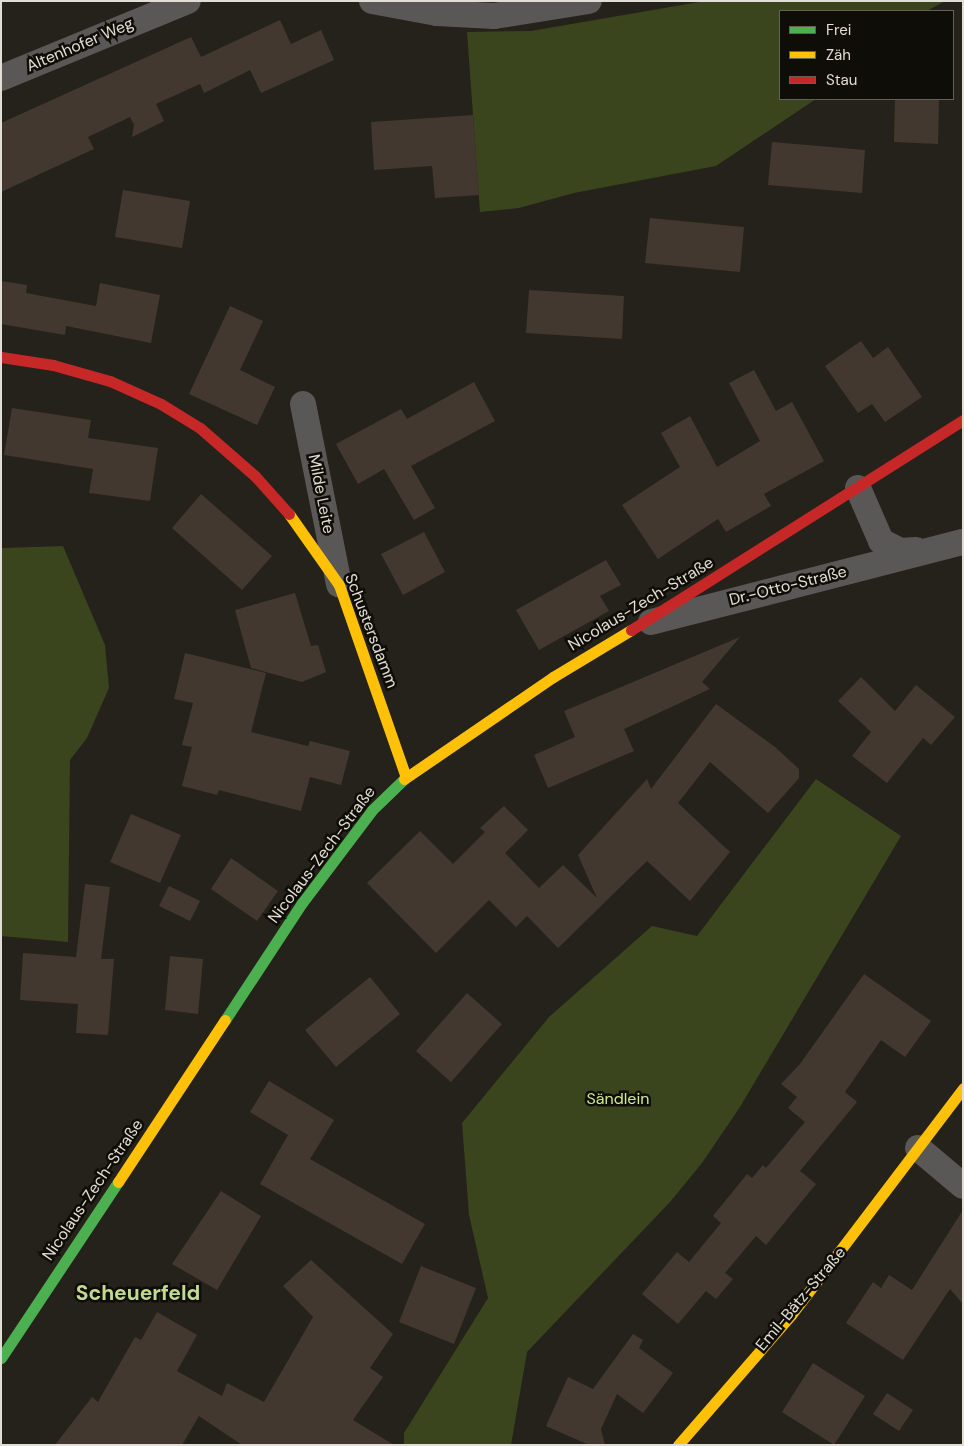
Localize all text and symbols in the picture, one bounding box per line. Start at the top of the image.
legend [779,10,954,100]
street label: Altenhofer Weg [24,14,136,76]
text: Frei [826,20,851,40]
text: Zäh [826,45,851,65]
text: Stau [826,70,857,90]
street label: Milde Leite [304,453,338,535]
street label: Nicolaus-Zech-Straße [565,553,717,655]
street label: Dr.-Otto-Straße [727,562,849,610]
street label: Schustersdamm [340,571,402,691]
street label: Nicolaus-Zech-Straße [264,783,380,927]
park label: Sändlein [587,1089,649,1109]
street label: Nicolaus-Zech-Straße [39,1116,147,1264]
street label: Emil-Bätz-Straße [752,1243,850,1355]
district label: Scheuerfeld [76,1280,200,1306]

